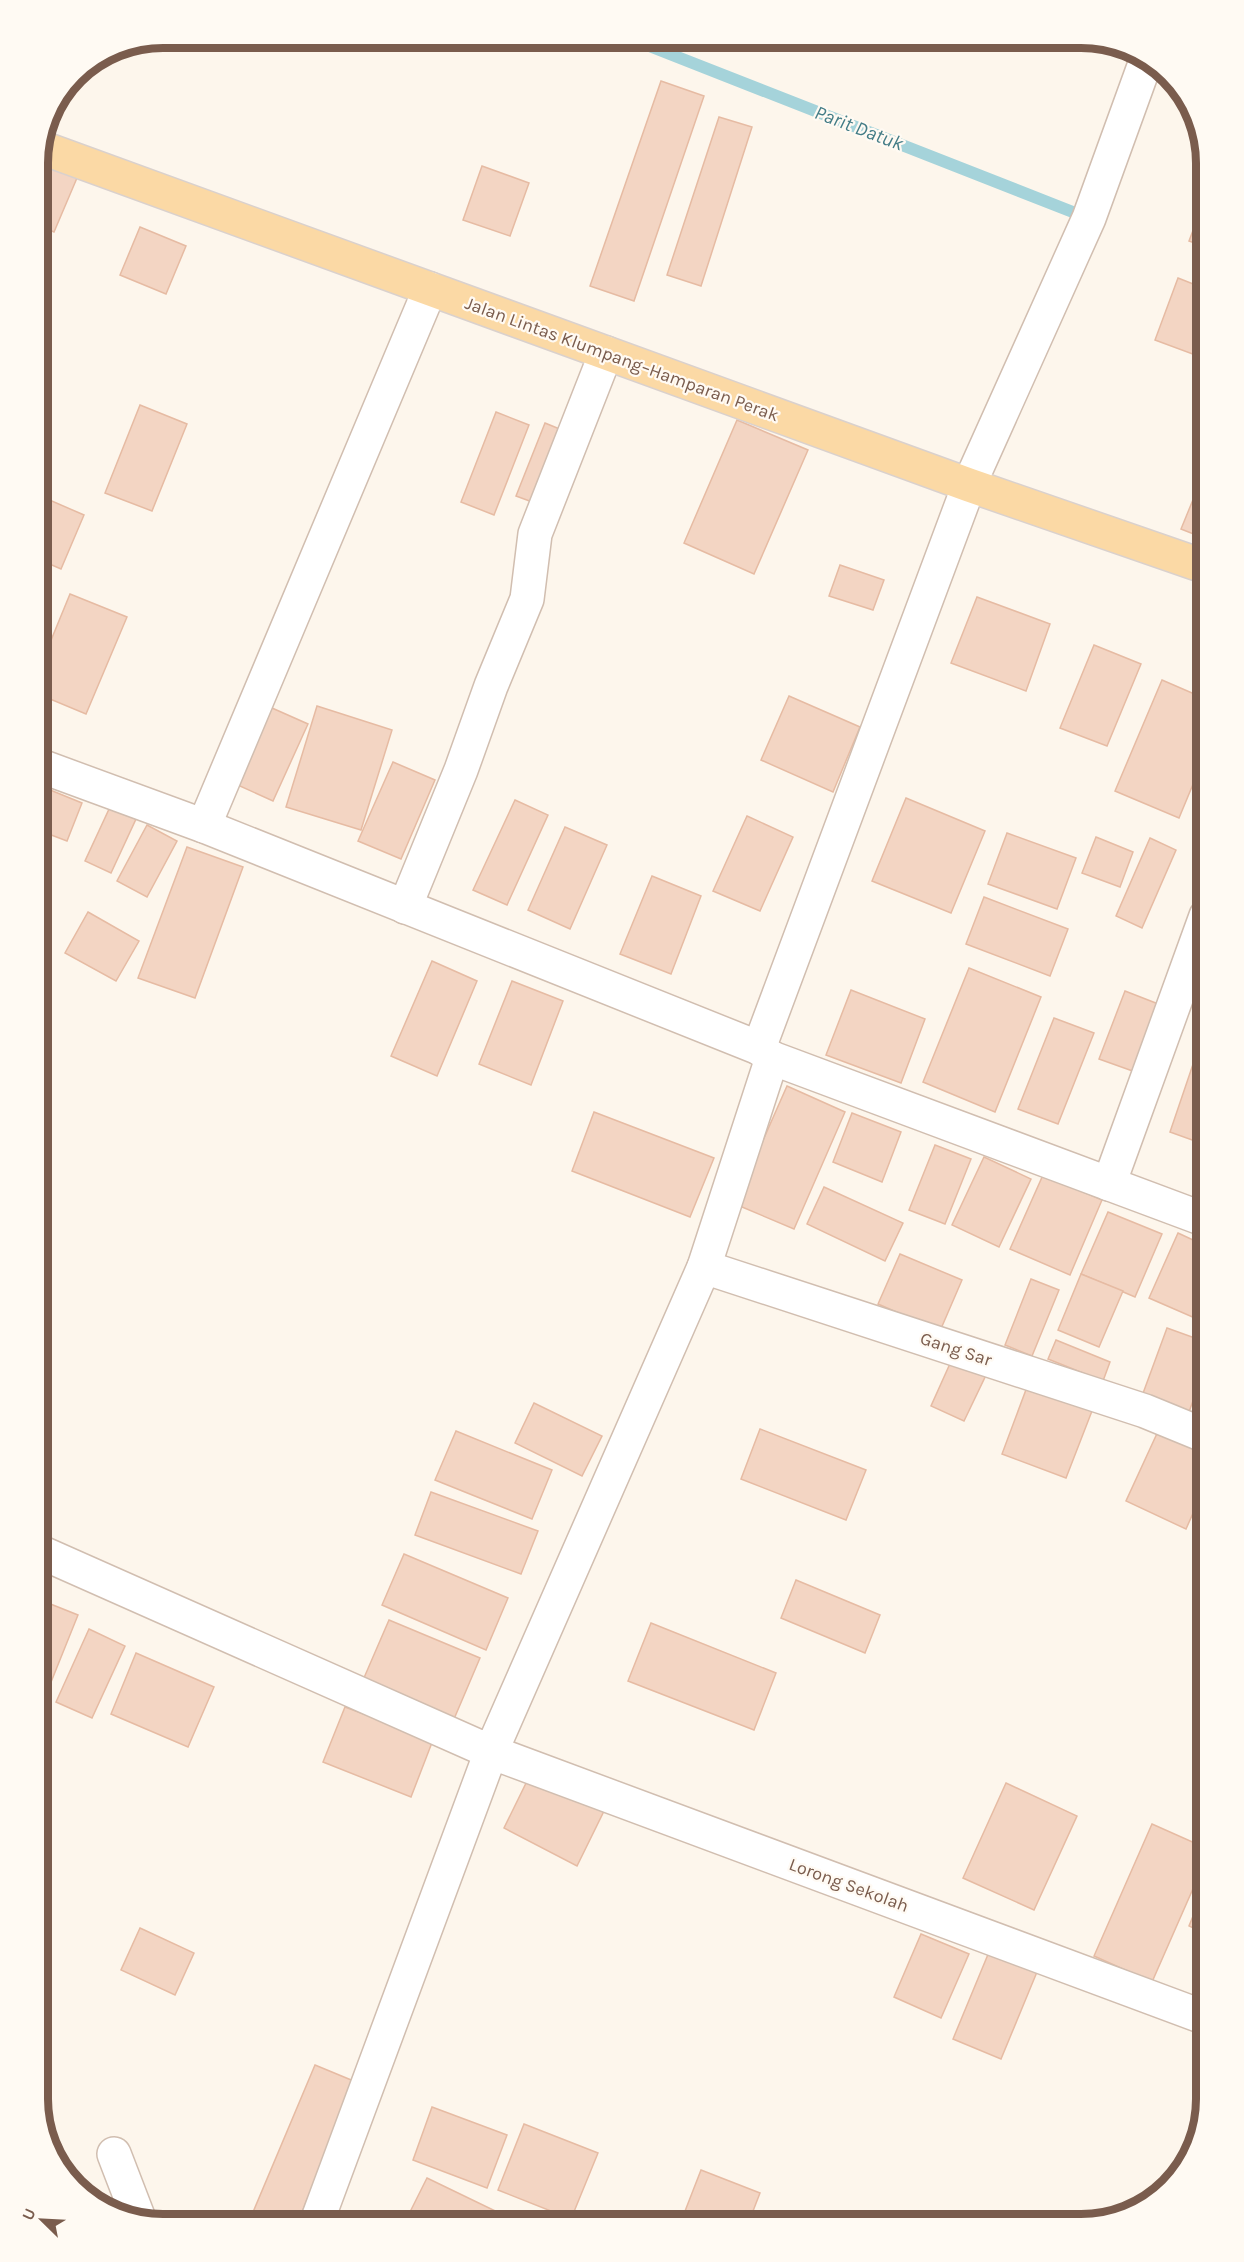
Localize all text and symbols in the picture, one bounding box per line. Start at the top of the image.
water label: Parit Datuk [811,101,907,156]
street label: Jalan Lintas Klumpang–Hamparan Perak [462,292,782,426]
street label: Gang Sar [917,1327,995,1371]
street label: Lorong Sekolah [786,1853,912,1917]
north arrow [12,2190,72,2250]
text: U [18,2205,40,2223]

